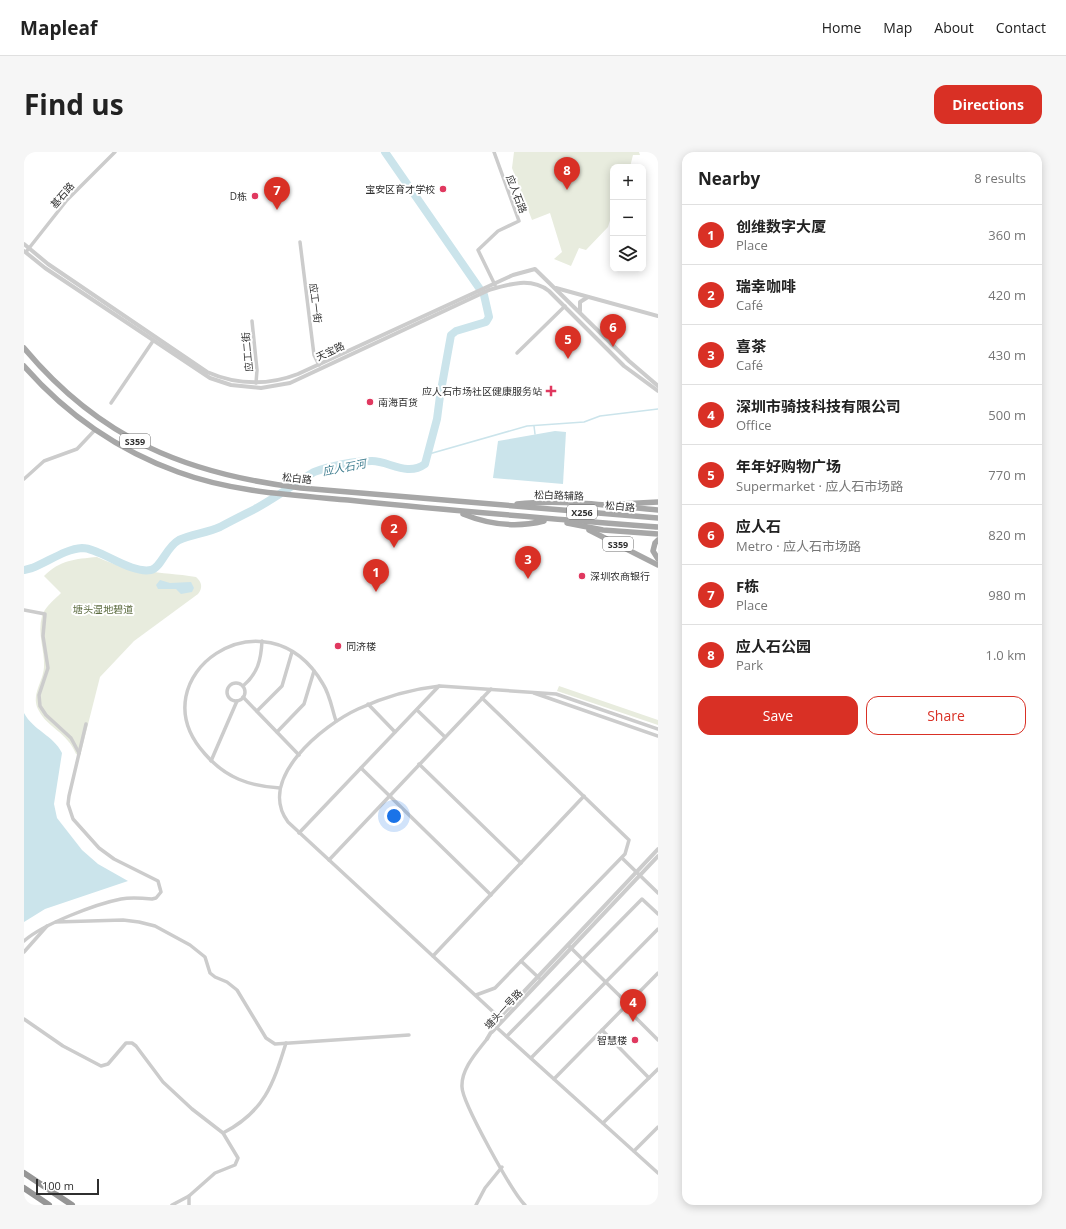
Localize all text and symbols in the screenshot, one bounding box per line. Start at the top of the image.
text: Mapleaf [20,15,97,41]
text: Home [822,18,861,37]
text: Map [883,18,912,37]
text: About [934,18,974,37]
text: Contact [996,18,1046,37]
text: Find us [24,85,124,123]
button: Directions [934,85,1042,124]
pin: 8 [554,157,580,190]
map controls [610,164,646,272]
button: + [610,164,646,200]
text: Nearby [698,167,760,190]
text: 8 results [974,169,1026,187]
street label: 应人石路 [503,173,531,215]
pin: 7 [264,177,290,210]
street label: 基石路 [47,179,77,211]
place label: 宝安区育才学校 [365,182,435,196]
marker: 宝安区育才学校 [438,184,448,194]
place label: D栋 [230,189,247,203]
marker: D栋 [250,191,260,201]
button: − [610,200,646,236]
text: 创维数字大厦 [736,216,826,236]
text: 1 [707,226,715,244]
text: 360 m [988,226,1026,244]
button: layers [610,236,646,272]
text: Place [736,236,768,254]
text: 瑞幸咖啡 [736,276,796,296]
street label: 应工一街 [307,282,325,324]
text: 2 [707,286,715,304]
text: 420 m [988,286,1026,304]
text: Café [736,296,763,314]
pin: 6 [600,314,626,347]
pin: 5 [555,326,581,359]
street label: 应工二街 [238,331,256,373]
text: 喜茶 [736,336,766,356]
street label: 天宝路 [313,338,347,364]
text: 3 [707,346,715,364]
text: 430 m [988,346,1026,364]
text: Café [736,356,763,374]
place label: 应人石市场社区健康服务站 [422,384,542,398]
marker: 应人石市场社区健康服务站 [545,385,557,397]
place label: 南海百货 [378,395,418,409]
text: 深圳市骑技科技有限公司 [736,396,901,416]
marker: 南海百货 [365,397,375,407]
text: 4 [707,406,715,424]
text: 500 m [988,406,1026,424]
text: Office [736,416,772,434]
road number: S359 [120,434,150,448]
water label: 应人石河 [321,455,369,479]
text: 年年好购物广场 [736,456,841,476]
text: 5 [707,466,715,484]
text: 770 m [988,466,1026,484]
street label: 松白路 [281,469,313,487]
text: Supermarket · 应人石市场路 [736,477,903,495]
street label: 松白路辅路 [534,487,584,503]
street label: 松白路 [604,498,636,514]
road number: X256 [567,505,597,519]
pin: 2 [381,515,407,548]
text: 应人石 [736,516,781,536]
text: 6 [707,526,715,544]
text: 820 m [988,526,1026,544]
road number: S359 [603,537,633,551]
text: Metro · 应人石市场路 [736,537,861,555]
pin: 3 [515,546,541,579]
pin: 1 [363,559,389,592]
place label: 深圳农商银行 [590,569,650,583]
marker: 深圳农商银行 [577,571,587,581]
text: F栋 [736,576,759,596]
text: 7 [707,586,715,604]
text: 980 m [988,586,1026,604]
text: Place [736,596,768,614]
park label: 塘头湿地碧道 [73,602,133,616]
text: 应人石公园 [736,636,811,656]
place label: 同济楼 [346,639,376,653]
marker: 同济楼 [333,641,343,651]
text: 8 [707,646,715,664]
text: 1.0 km [985,646,1026,664]
text: Park [736,656,763,674]
button: Save [698,696,858,735]
button: Share [866,696,1026,735]
your location [384,806,404,826]
street label: 塘头一号路 [481,986,525,1032]
pin: 4 [620,989,646,1022]
place label: 智慧楼 [597,1033,627,1047]
marker: 智慧楼 [630,1035,640,1045]
scale bar [36,1177,99,1196]
text: 100 m [42,1178,74,1193]

